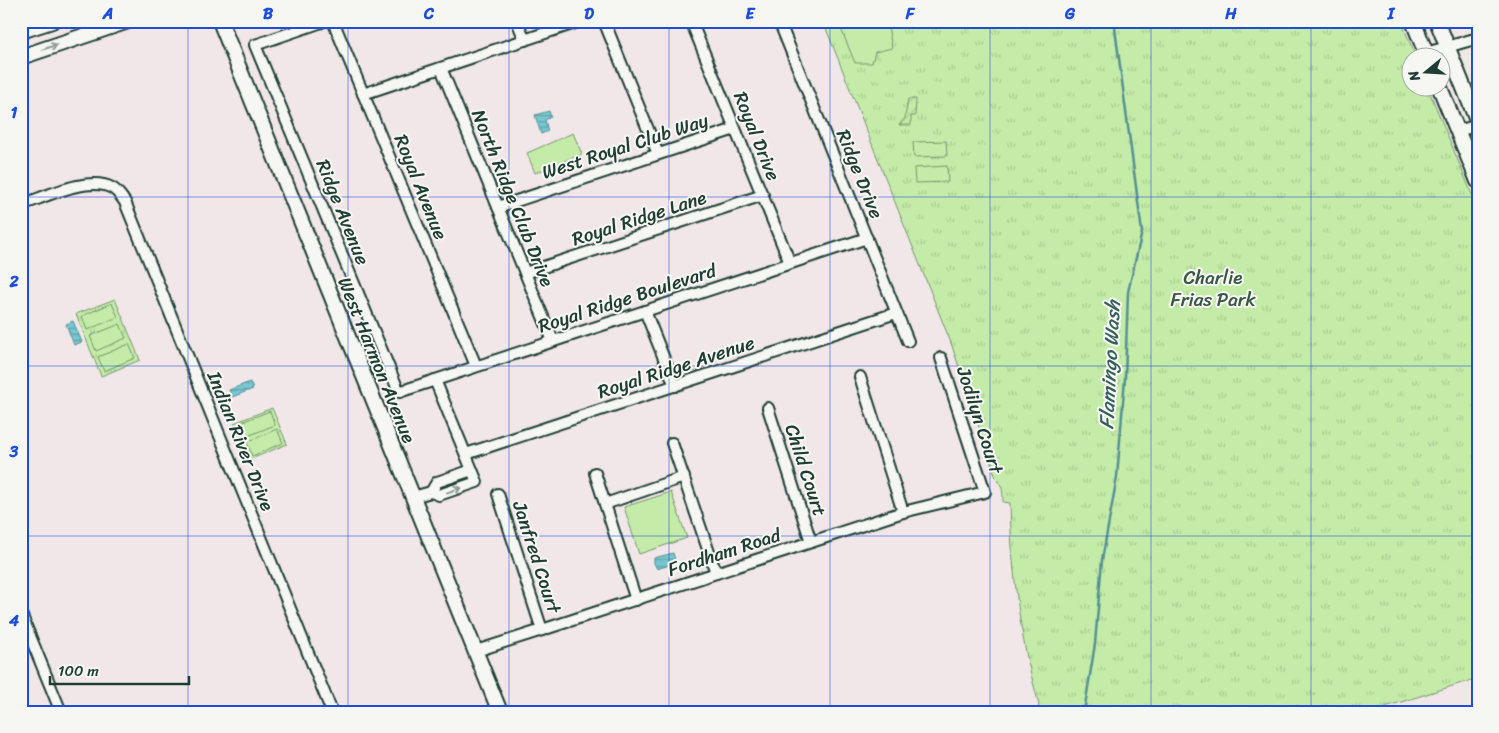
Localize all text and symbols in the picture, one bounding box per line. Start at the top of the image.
text: A [102,0,113,28]
text: B [263,0,274,28]
text: C [423,0,435,28]
text: D [584,0,594,28]
text: E [746,0,756,28]
text: F [905,0,916,28]
text: G [1064,0,1076,28]
text: H [1224,0,1237,28]
text: I [1387,0,1396,28]
one-way arrow [42,42,57,51]
north arrow [1402,48,1452,98]
text: N [1401,67,1428,85]
street label: Royal Drive [724,86,790,186]
text: 1 [11,98,18,127]
street label: West Royal Club Way [537,103,713,188]
street label: North Ridge Club Drive [462,104,564,292]
street label: Ridge Drive [827,124,893,224]
street label: Royal Avenue [385,129,457,245]
street label: Ridge Avenue [307,154,379,270]
street label: Royal Ridge Lane [567,181,711,255]
street label: Royal Ridge Boulevard [534,253,721,342]
park label: Charlie Frias Park [1170,261,1256,316]
text: 2 [8,267,19,296]
street label: West Harmon Avenue [329,272,425,448]
water label: Flamingo Wash [1089,298,1131,430]
street label: Royal Ridge Avenue [593,326,759,408]
street label: Jodilyn Court [947,361,1013,479]
street label: Indian River Drive [198,365,284,516]
street label: Child Court [776,420,836,520]
text: 3 [9,437,19,466]
one-way arrow [446,485,461,494]
street label: Janfred Court [503,496,571,619]
street label: Fordham Road [663,518,786,586]
text: 4 [8,606,19,635]
scale bar [50,653,189,685]
text: 100 m [58,658,99,684]

